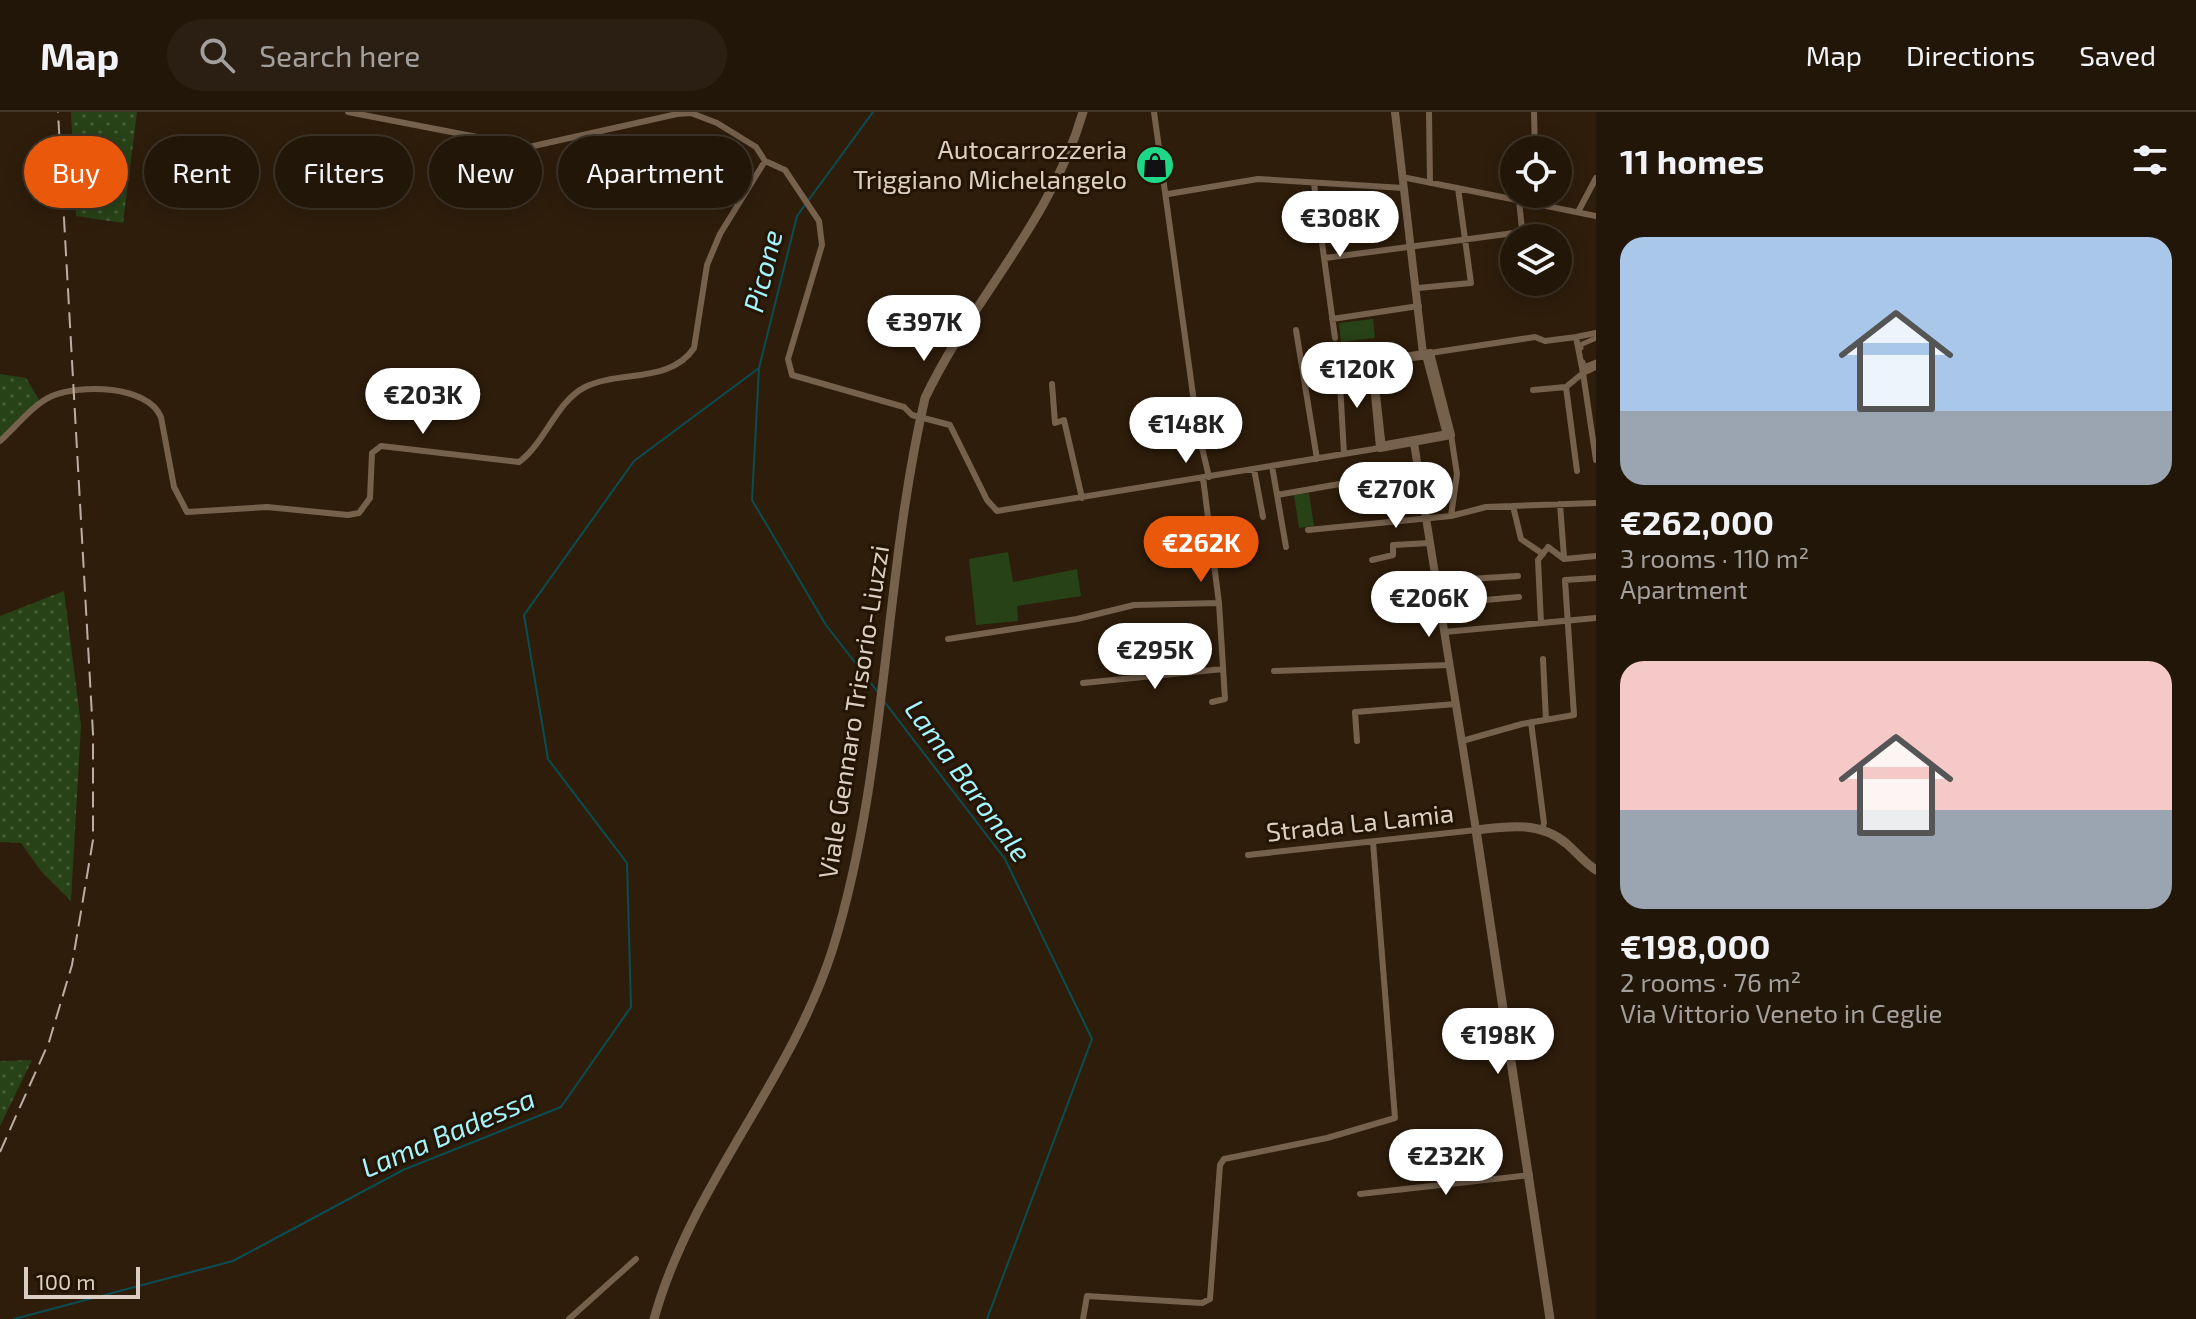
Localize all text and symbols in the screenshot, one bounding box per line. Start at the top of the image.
search box [167,19,727,91]
text: Map [40,32,119,78]
icon: search [195,33,239,77]
text: Search here [259,37,420,73]
text: Map [1806,38,1862,72]
text: Directions [1906,38,2035,72]
text: Saved [2079,38,2156,72]
place label: Autocarrozzeria Triggiano Michelangelo [853,133,1127,194]
chip: Buy [24,136,128,208]
chip: Rent [144,136,259,208]
chip: Filters [275,136,413,208]
chip: New [429,136,542,208]
chip: Apartment [558,136,752,208]
map controls [1500,136,1572,296]
button: locate [1500,136,1572,208]
icon: filters [2128,138,2172,182]
text: 11 homes [1620,140,1764,181]
shop icon: Autocarrozzeria Triggiano Michelangelo [1134,144,1176,186]
pin: €308K [1284,191,1396,259]
text: €308K [1300,201,1380,232]
button: layers [1500,224,1572,296]
water label: Picone [735,226,789,315]
icon: home [1824,289,1968,433]
pin: €397K [868,295,980,363]
text: €397K [886,305,963,336]
pin: €120K [1301,342,1413,410]
text: €120K [1319,352,1395,383]
pin: €203K [367,368,479,436]
text: €203K [383,378,463,409]
pin: €148K [1130,397,1242,465]
text: €148K [1147,407,1225,438]
pin: €270K [1340,462,1452,530]
text: €270K [1357,472,1435,503]
text: €262,000 [1620,501,1774,542]
pin: €262K [1145,516,1257,584]
text: €262K [1162,526,1240,557]
text: 3 rooms · 110 m² [1620,542,1809,573]
street label: Viale Gennaro Trisorio-Liuzzi [811,543,894,881]
pin: €206K [1373,571,1485,639]
text: Apartment [1620,573,1748,604]
text: €206K [1389,581,1469,612]
pin: €295K [1099,623,1211,691]
text: €295K [1116,633,1194,664]
water label: Lama Baronale [898,693,1039,868]
icon: home [1824,713,1968,857]
street label: Strada La Lamia [1264,796,1455,847]
text: €198,000 [1620,925,1770,966]
text: 2 rooms · 76 m² [1620,966,1801,997]
text: Via Vittorio Veneto in Ceglie [1620,997,1943,1028]
pin: €198K [1442,1008,1554,1076]
text: €198K [1460,1018,1536,1049]
water label: Lama Badessa [355,1080,540,1184]
pin: €232K [1390,1129,1502,1197]
text: €232K [1407,1139,1485,1170]
scale bar [24,1263,140,1299]
text: 100 m [36,1268,95,1294]

